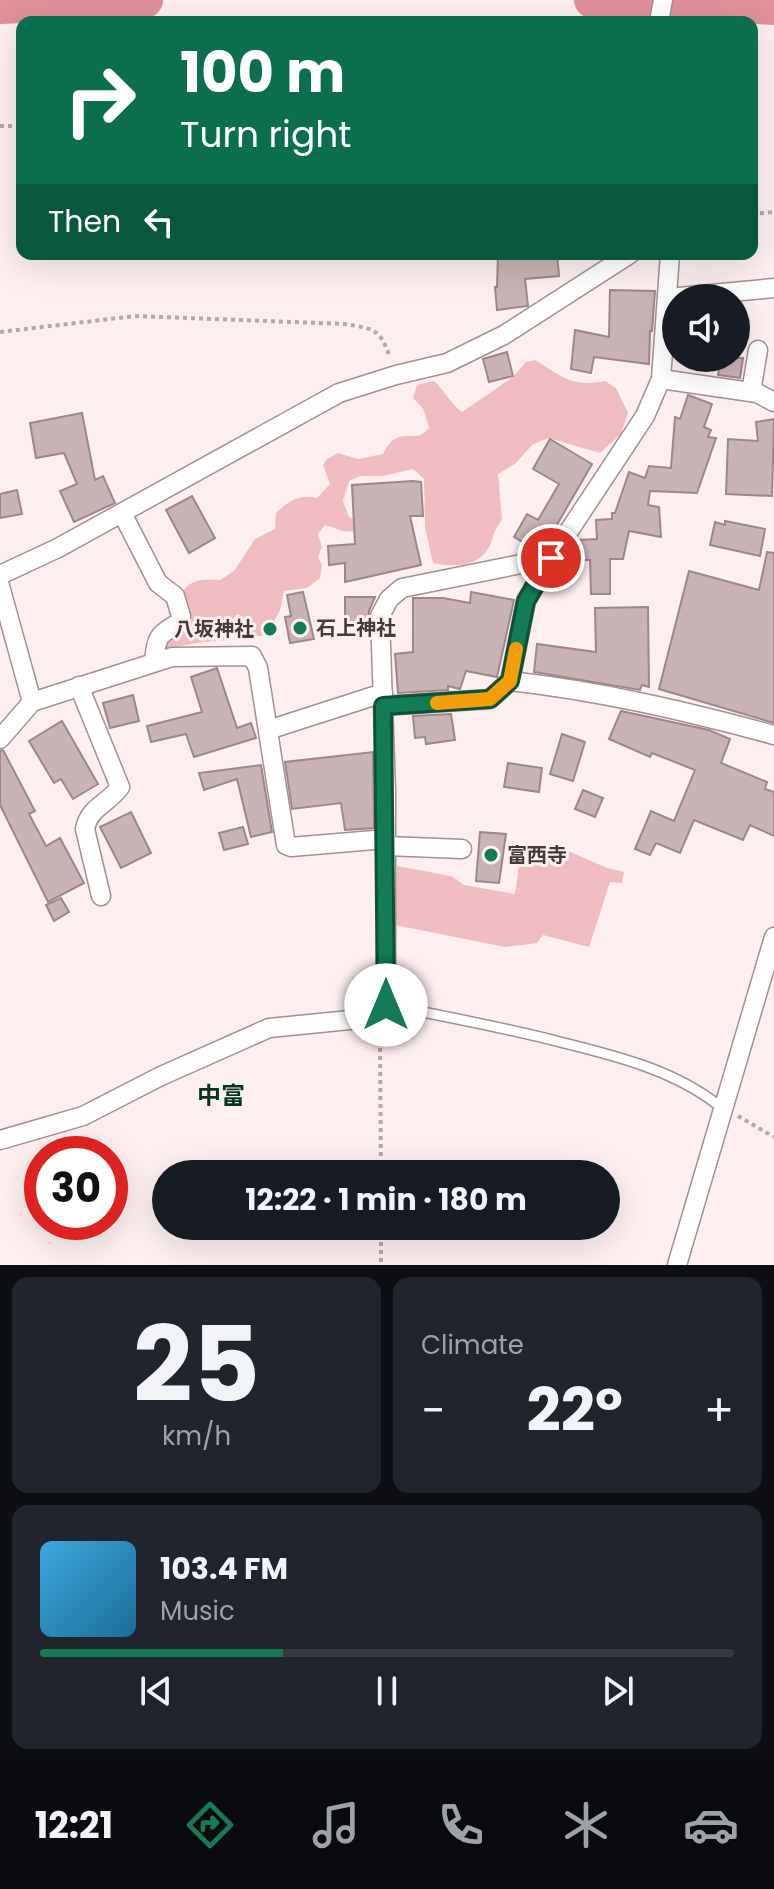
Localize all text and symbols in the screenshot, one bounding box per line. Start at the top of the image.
text: 100 m [180,33,345,112]
icon: right [48,48,152,152]
text: Turn right [180,109,351,160]
text: Then [48,200,121,243]
icon: left [137,200,181,244]
map controls [662,284,750,372]
button: sound [662,284,750,372]
pin [517,524,585,592]
icon: arrive [529,536,573,580]
place label: 石上神社 [316,614,396,642]
place label: 八坂神社 [174,615,254,643]
marker: 石上神社 [291,619,309,637]
marker: 八坂神社 [261,620,279,638]
place label: 富西寺 [507,841,567,869]
marker: 富西寺 [482,846,500,864]
position arrow [344,963,428,1047]
district label: 中富 [197,1079,245,1112]
speed limit sign: 30 [24,1136,128,1240]
text: 12:22 · 1 min · 180 m [245,1178,527,1221]
text: 25 [133,1292,260,1437]
text: Climate [421,1327,524,1363]
text: 22° [526,1368,623,1452]
text: − [421,1380,445,1441]
text: + [704,1380,734,1441]
text: km/h [162,1418,231,1454]
text: 103.4 FM [160,1547,288,1590]
text: Music [160,1593,235,1629]
icon: previous [134,1669,178,1713]
icon: pause [365,1669,409,1713]
icon: next [596,1669,640,1713]
icon: directions [182,1797,238,1853]
icon: music [308,1797,364,1853]
icon: phone [433,1797,489,1853]
icon: climate [558,1797,614,1853]
icon: car [683,1797,739,1853]
text: 12:21 [35,1800,113,1851]

